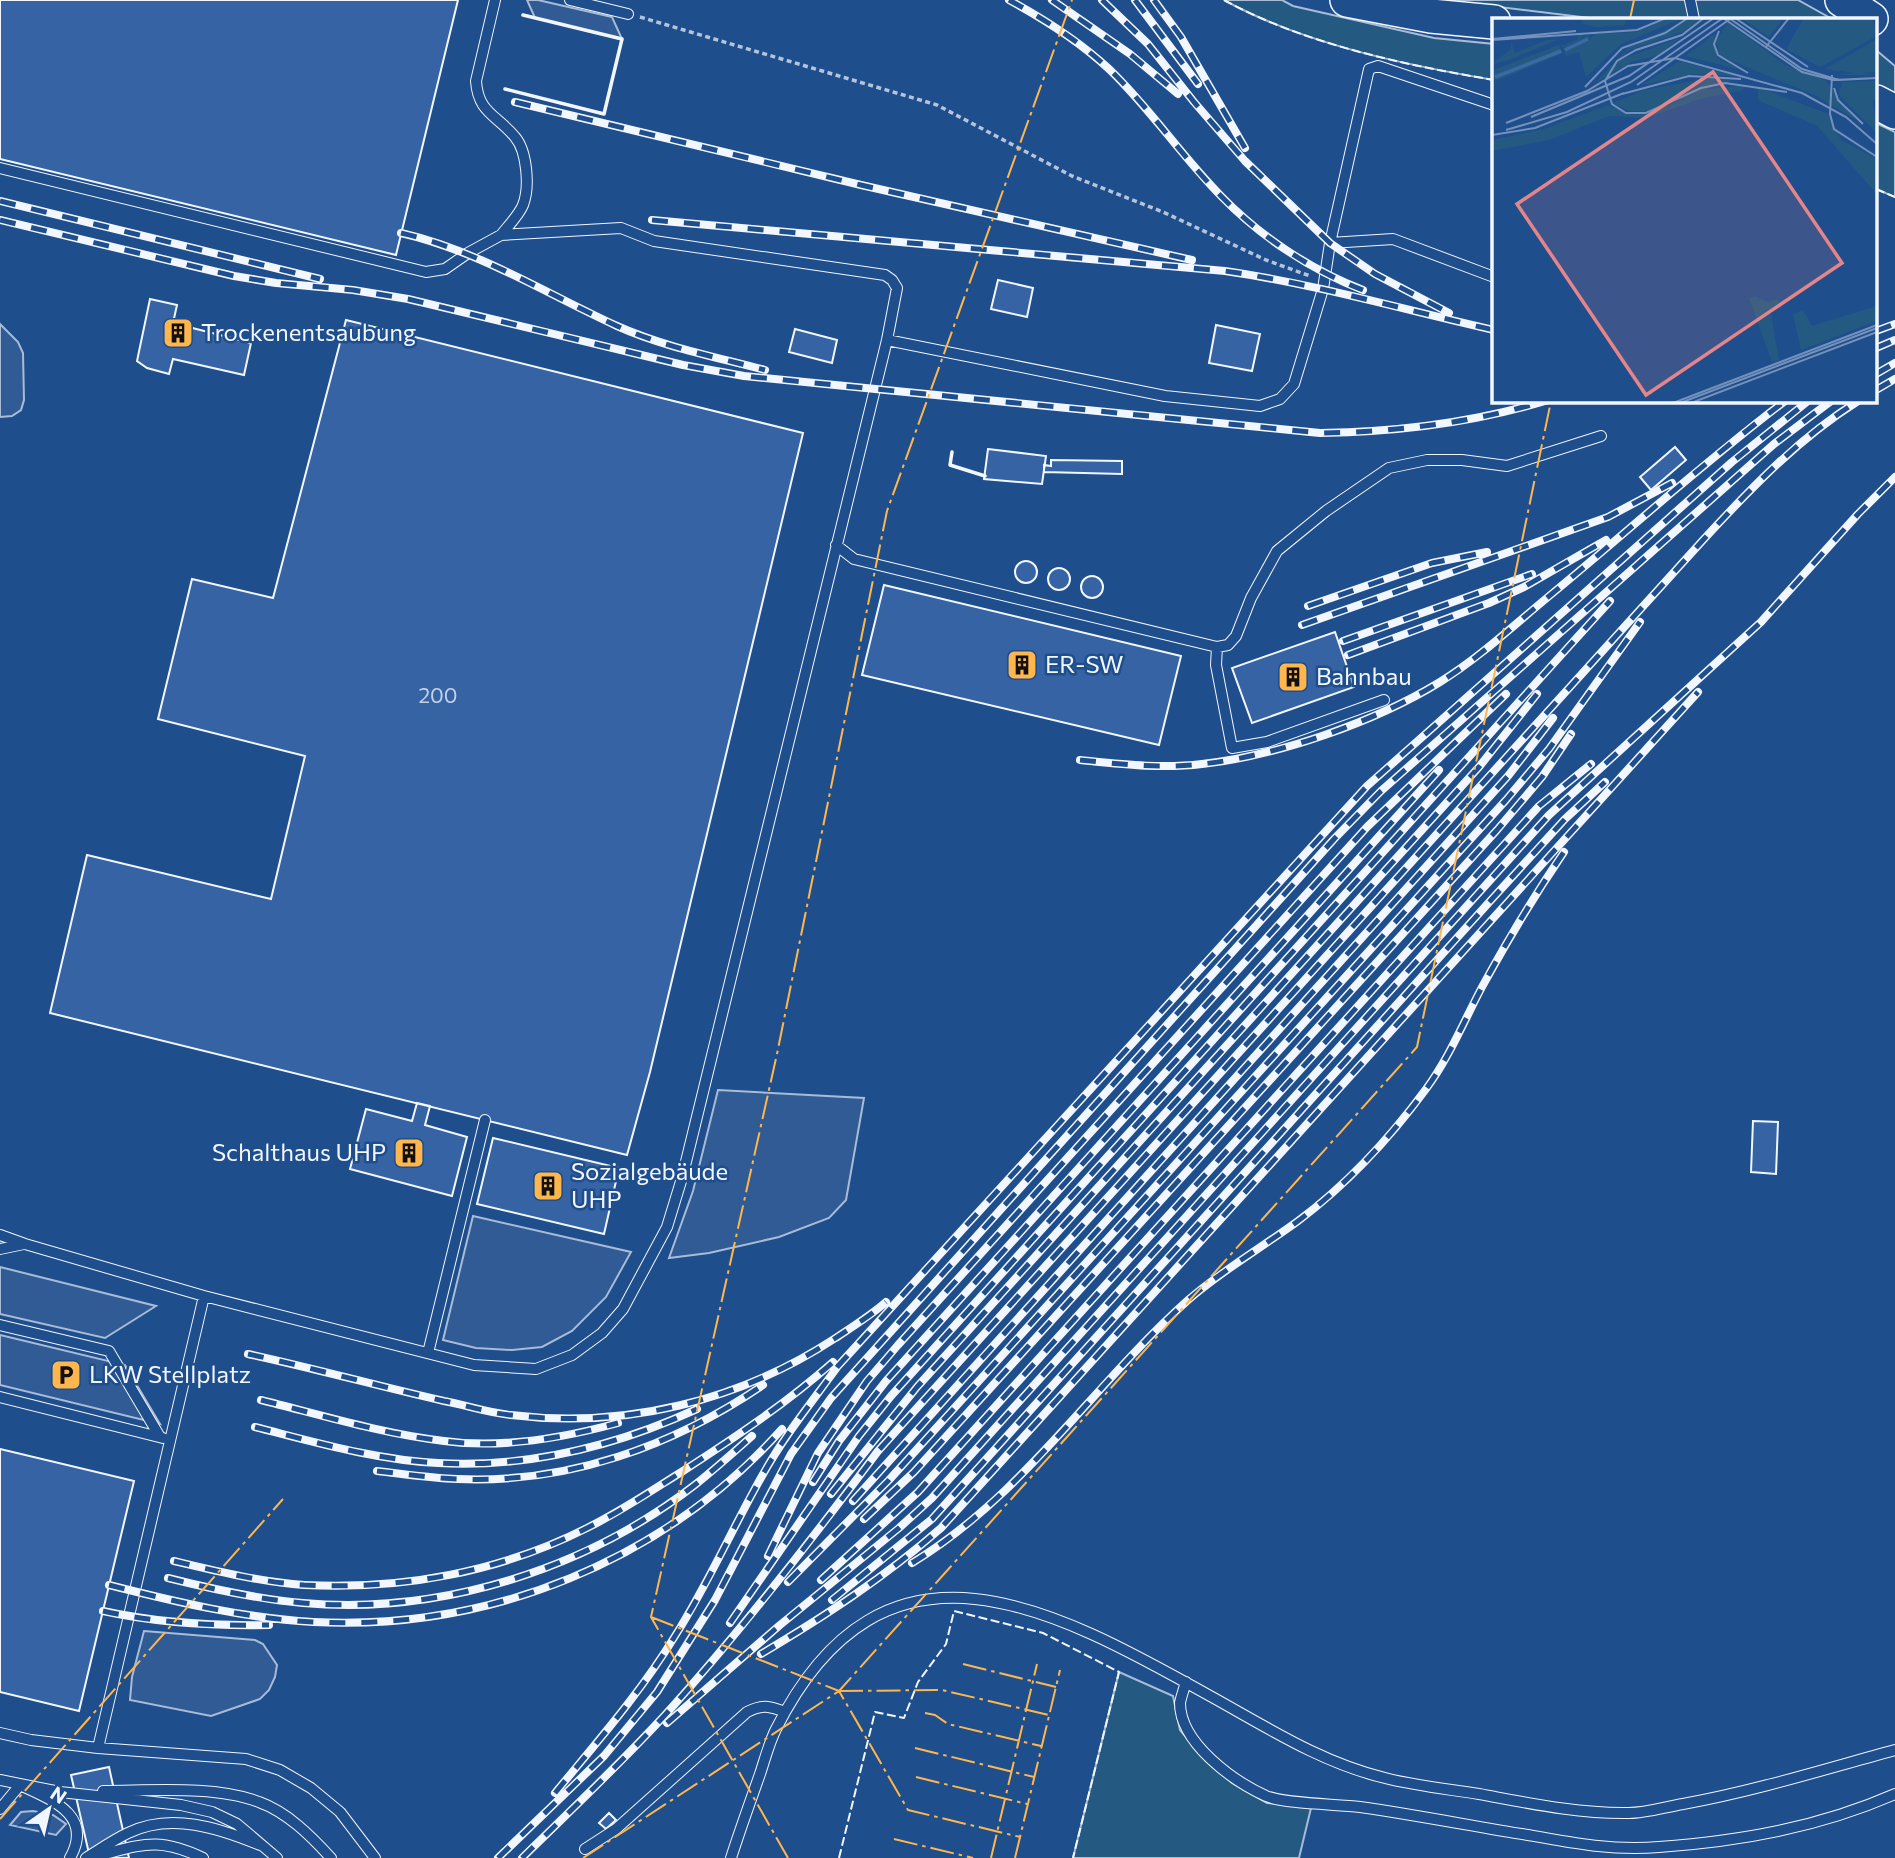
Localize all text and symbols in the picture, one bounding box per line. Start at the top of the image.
inset map [1492,18,1878,402]
building icon: Trockenentsaubung [161,316,195,350]
place label: Trockenentsaubung [201,317,416,346]
building icon: ER-SW [1005,648,1039,682]
place label: ER-SW [1045,649,1124,678]
building icon: Bahnbau [1276,660,1310,694]
place label: Bahnbau [1316,661,1412,690]
house number: 200 [419,682,458,707]
building icon: Schalthaus UHP [392,1136,426,1170]
place label: Schalthaus UHP [212,1137,386,1166]
place label: Sozialgebäude UHP [571,1156,728,1213]
building icon: Sozialgebäude UHP [531,1169,565,1203]
parking icon: LKW Stellplatz [49,1358,83,1392]
place label: LKW Stellplatz [89,1359,251,1388]
north arrow [14,1774,84,1844]
text: N [46,1781,71,1808]

